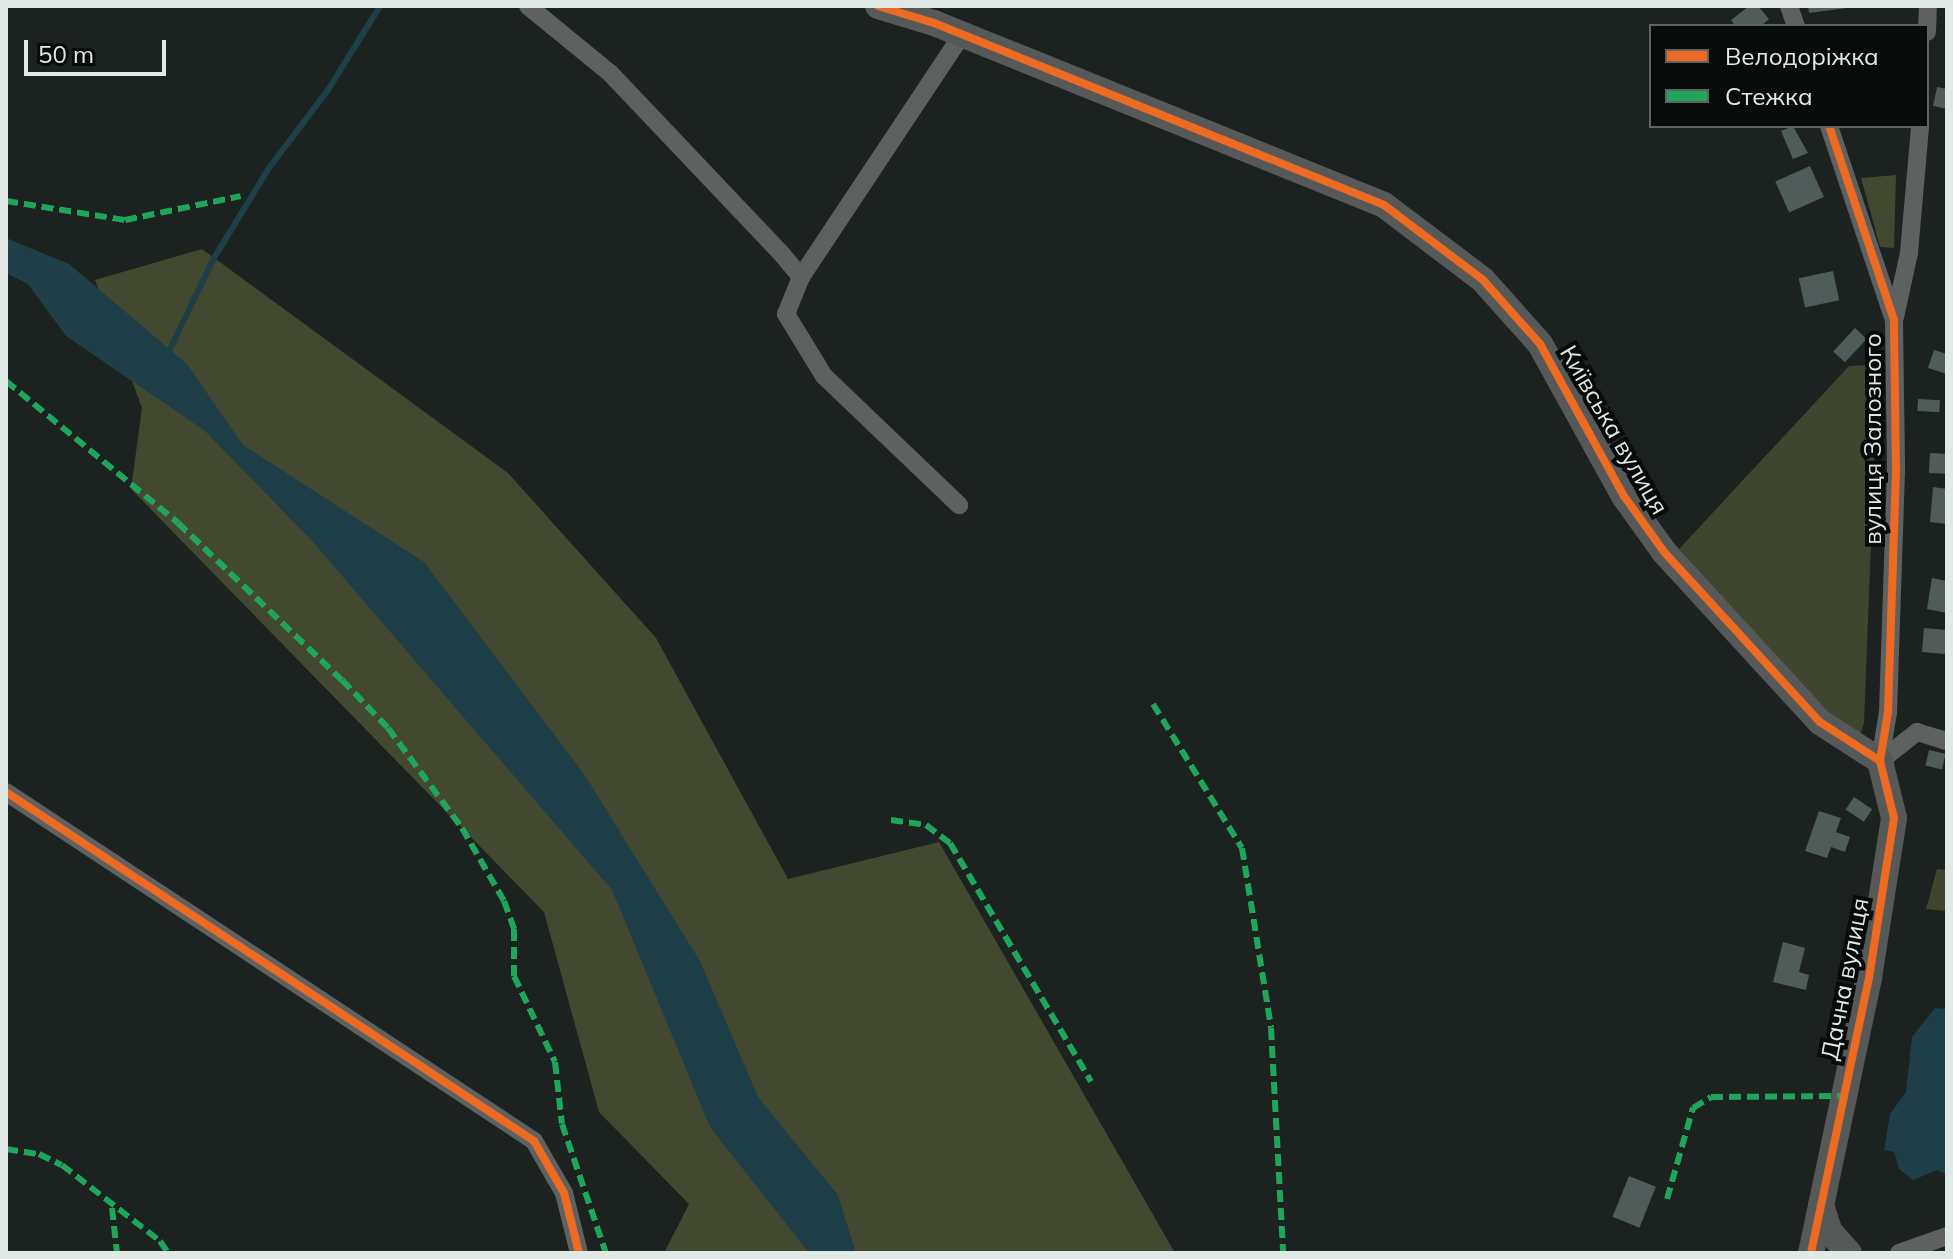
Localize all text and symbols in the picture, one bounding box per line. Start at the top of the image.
scale bar [28,24,170,74]
legend [1649,24,1929,128]
text: 50 m [38,39,94,69]
text: Велодоріжка [1725,41,1879,71]
text: Стежка [1725,81,1813,111]
street label: вулиця Залозного [1859,333,1887,545]
street label: Київська вулиця [1554,340,1674,520]
street label: Дачна вулиця [1815,896,1875,1062]

